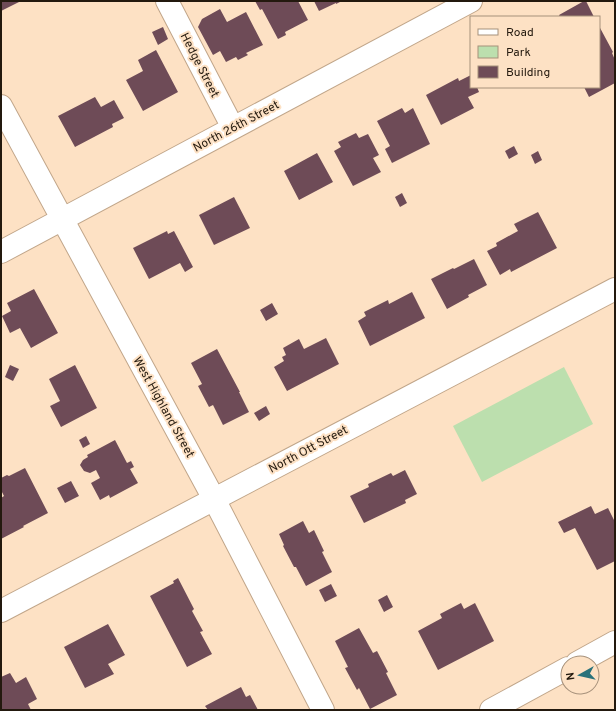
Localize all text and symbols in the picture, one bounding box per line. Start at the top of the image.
legend [470,16,600,88]
text: Road [506,25,534,41]
street label: Hedge Street [176,30,222,101]
text: Park [506,45,531,61]
text: Building [506,65,550,81]
street label: North 26th Street [191,97,282,156]
street label: West Highland Street [129,354,198,461]
street label: North Ott Street [266,422,351,477]
north arrow [560,655,600,695]
text: N [564,671,579,681]

